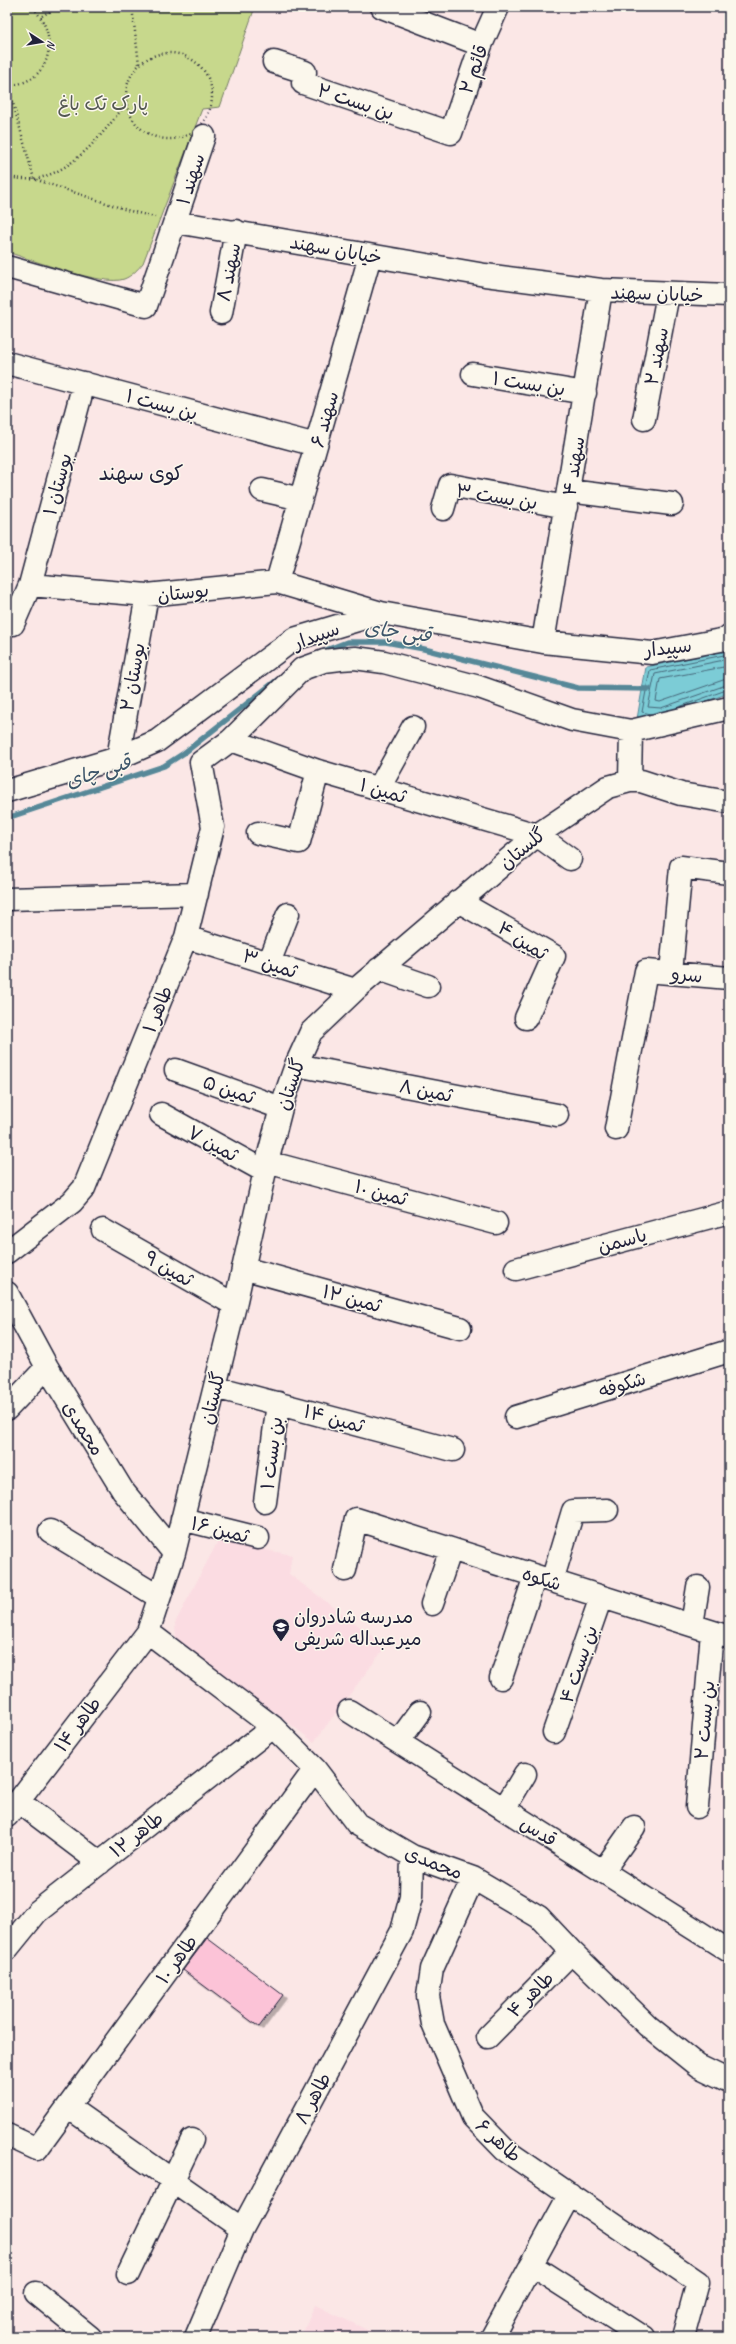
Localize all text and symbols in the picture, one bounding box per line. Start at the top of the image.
north arrow [22,22,62,62]
text: N [44,39,59,51]
street label: قائم ۲ [454,41,496,98]
street label: بن بست ۲ [314,78,397,126]
park label: پارک تک باغ [58,92,148,117]
street label: سهند ۱ [171,151,211,208]
street label: خیابان سهند [288,230,384,270]
street label: سهند ۸ [212,241,246,304]
street label: خیابان سهند [610,280,704,308]
street label: سهند ۲ [640,325,674,387]
street label: بن بست ۱ [491,366,567,402]
street label: بن بست ۱ [123,384,200,426]
street label: سهند ۶ [306,388,344,450]
street label: سهند ۴ [557,435,591,498]
street label: بوستان ۱ [38,451,78,518]
district label: کوی سهند [98,460,184,486]
street label: بن بست ۳ [454,479,539,515]
street label: بوستان [156,578,210,608]
water label: قبی چای [363,615,435,648]
street label: سپیدار [288,616,343,656]
street label: سپیدار [641,634,693,663]
street label: بوستان ۲ [115,641,151,713]
water label: قبی چای [62,749,136,794]
street label: ثمین ۱ [357,773,409,809]
street label: گلستان [494,823,551,875]
street label: ثمین ۴ [493,916,552,966]
street label: ثمین ۳ [239,944,300,984]
street label: سرو [669,961,704,989]
street label: طاهر ۱ [138,982,178,1037]
street label: گلستان [271,1055,311,1113]
street label: ثمین ۵ [199,1070,258,1110]
street label: ثمین ۸ [397,1074,455,1108]
street label: ثمین ۷ [183,1120,242,1168]
street label: ثمین ۱۰ [352,1174,410,1212]
street label: یاسمن [595,1223,650,1259]
street label: ثمین ۹ [140,1245,198,1293]
street label: ثمین ۱۲ [320,1280,384,1318]
street label: شکوفه [596,1366,649,1403]
street label: گلستان [195,1370,231,1427]
street label: محمدی [57,1397,109,1460]
street label: ثمین ۱۴ [301,1399,367,1439]
street label: بن بست ۱ [256,1415,288,1491]
street label: ثمین ۱۶ [188,1511,252,1549]
street label: شکوه [519,1561,564,1597]
place label: مدرسه شادروان میرعبداله شریفی [294,1605,422,1651]
school or university icon: مدرسه شادروان میرعبداله شریفی [271,1617,291,1642]
street label: بن بست ۴ [554,1622,603,1706]
street label: بن بست ۲ [690,1679,720,1761]
street label: طاهر ۱۴ [49,1692,106,1757]
street label: طاهر ۱۲ [105,1806,168,1863]
street label: قدس [516,1811,561,1852]
street label: محمدی [401,1841,466,1885]
street label: طاهر ۱۰ [151,1930,203,1989]
street label: طاهر ۴ [502,1966,559,2023]
street label: طاهر ۸ [289,2068,336,2129]
street label: طاهر ۶ [470,2114,526,2168]

